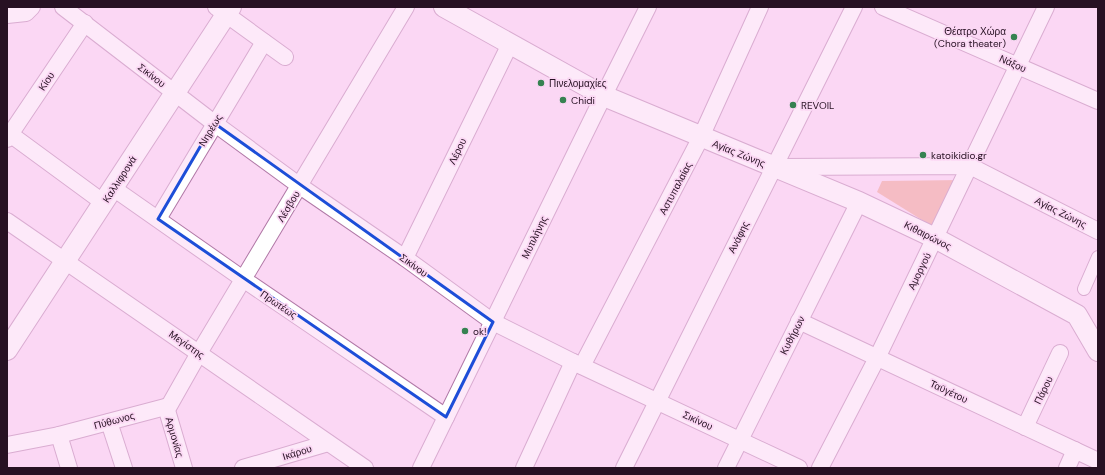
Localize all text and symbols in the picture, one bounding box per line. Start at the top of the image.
place label: Θέατρο Χώρα (Chora theater) [934,25,1006,50]
marker: Θέατρο Χώρα (Chora theater) [1009,32,1019,42]
street label: Νάξου [997,52,1028,75]
street label: Σικίνου [135,61,168,90]
street label: Κίου [35,69,57,93]
place label: Πινελομαχίες [549,77,607,90]
marker: Πινελομαχίες [536,78,546,88]
place label: Chidi [571,94,595,107]
marker: Chidi [558,95,568,105]
place label: REVOIL [801,99,834,112]
marker: REVOIL [788,100,798,110]
street label: Νηρέως [196,112,225,149]
street label: Λέρου [446,136,469,167]
street label: Αγίας Ζώνης [710,137,767,170]
place label: katoikidio.gr [931,149,987,162]
marker: katoikidio.gr [918,150,928,160]
street label: Καλλιφρονά [100,153,139,205]
street label: Αστυπαλαίας [656,159,695,217]
street label: Λέσβου [274,188,303,224]
street label: Αγίας Ζώνης [1033,194,1089,231]
street label: Μυτιλήνης [519,214,550,261]
street label: Κιθαιρώνος [902,218,954,253]
street label: Ανάφης [725,219,752,255]
street label: Σικίνου [397,251,430,280]
street label: Αμοργού [905,251,934,292]
street label: Πρωτέως [258,287,300,322]
street label: Κυθήρων [777,314,808,357]
place label: ok! [473,325,486,338]
marker: ok! [460,326,470,336]
street label: Μεγίστης [166,327,207,361]
street label: Πάρου [1031,374,1056,406]
street label: Ταϋγέτου [928,377,970,406]
street label: Σικίνου [681,408,715,433]
street label: Πύθωνος [92,409,136,432]
street label: Αρμονίας [163,415,187,459]
street label: Ικάρου [281,442,313,463]

